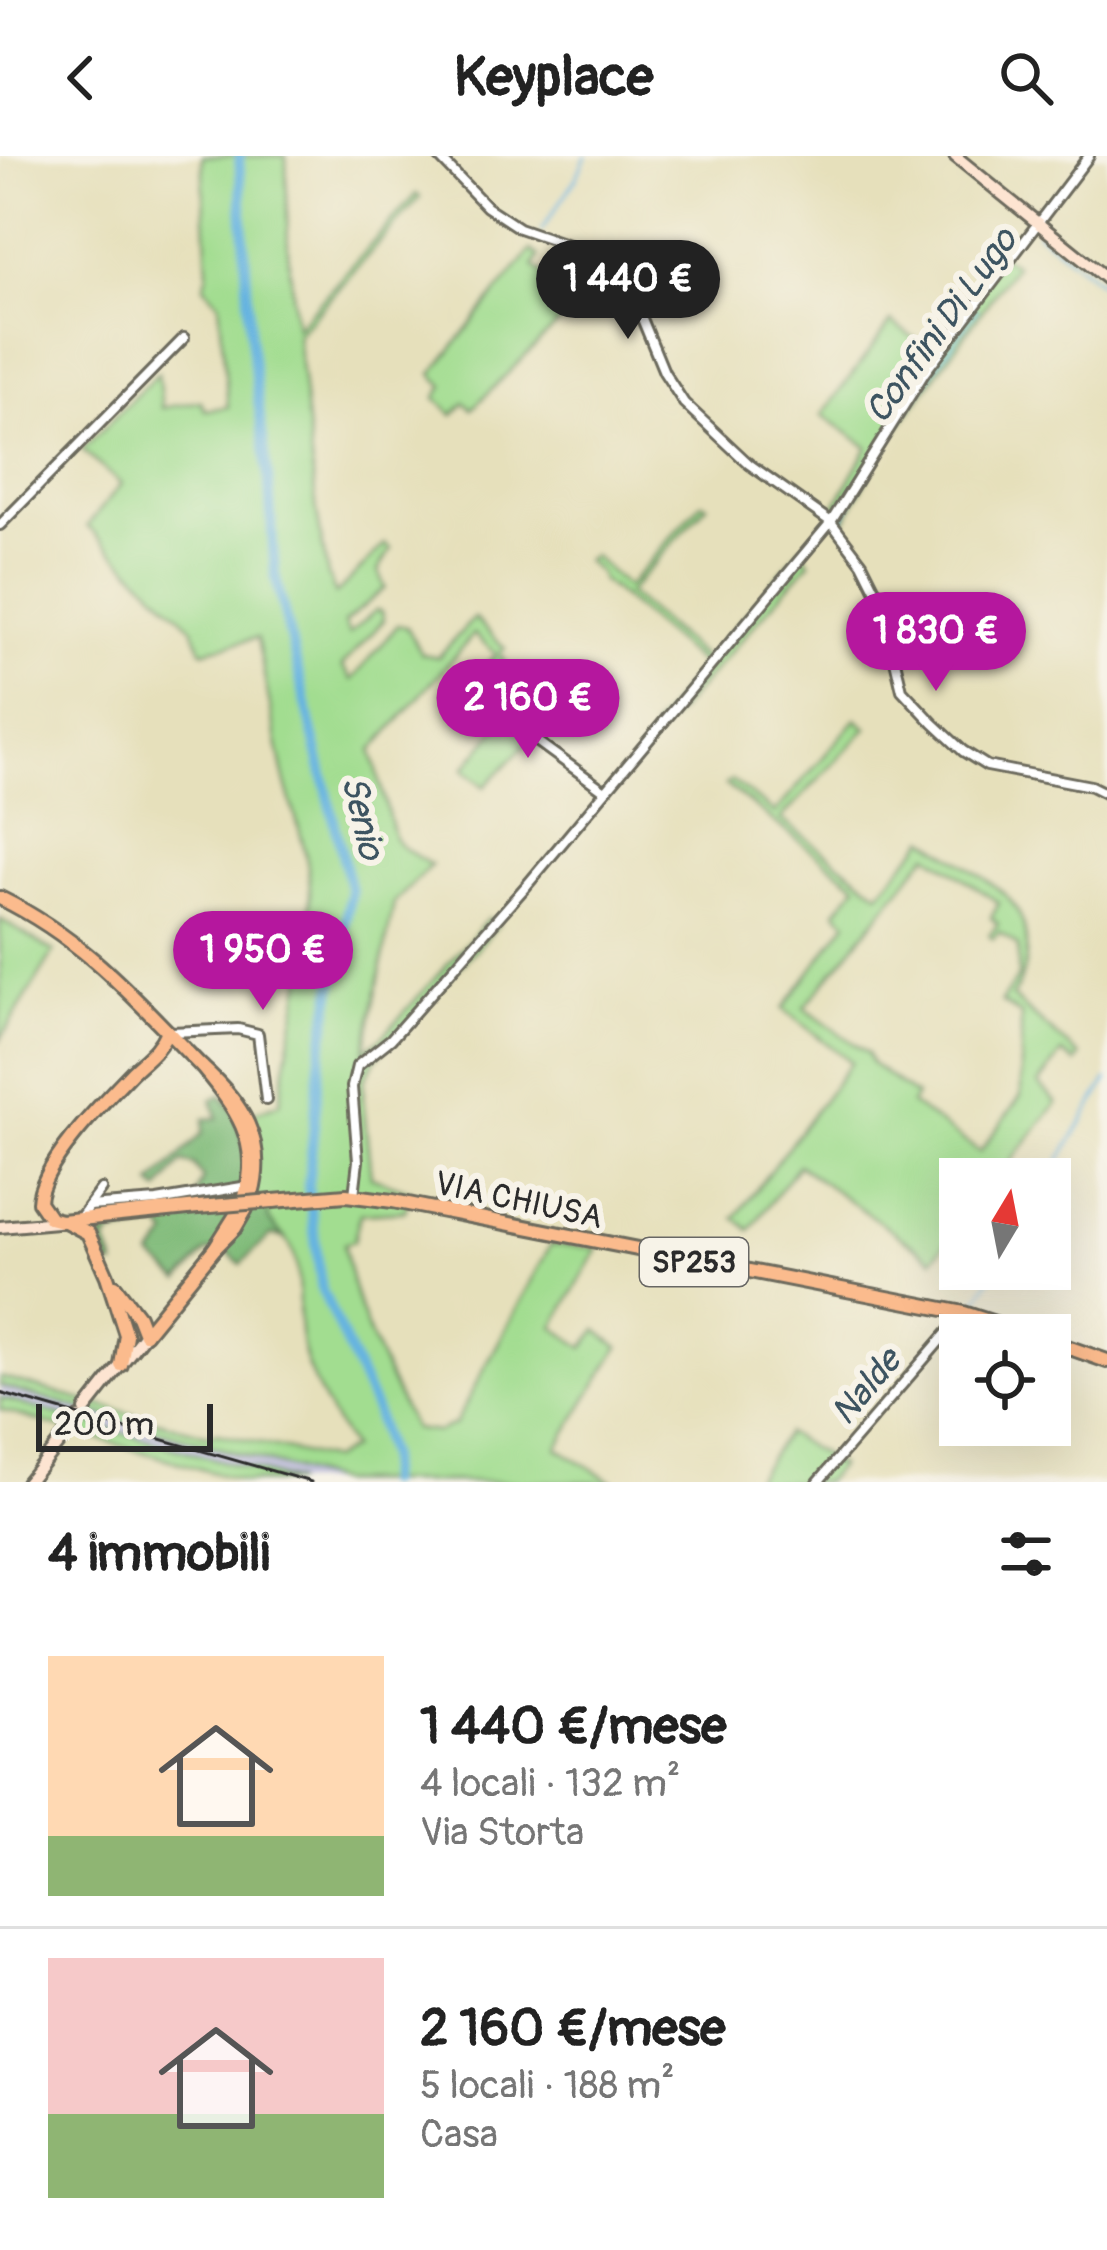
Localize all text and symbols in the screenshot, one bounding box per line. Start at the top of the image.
text: Keyplace [454,44,653,112]
icon: back [48,45,114,111]
icon: search [993,45,1059,111]
water label: Confini Di Lugo [855,218,1029,432]
pin: 1 440 € [517,240,739,342]
text: 1 440 € [563,254,693,303]
pin: 1 830 € [825,592,1047,694]
text: 1 830 € [873,606,999,655]
pin: 2 160 € [417,659,639,761]
text: 2 160 € [463,673,593,722]
water label: Senio [331,771,395,866]
pin: 1 950 € [152,911,374,1013]
text: 1 950 € [200,925,326,974]
north arrow [939,1158,1071,1290]
map controls [939,1158,1071,1446]
street label: VIA CHIUSA [431,1163,606,1238]
road number: SP253 [640,1238,748,1286]
button: locate [939,1314,1071,1446]
water label: Nalde [821,1337,913,1434]
scale bar [36,1398,213,1451]
text: 200 m [54,1404,154,1445]
icon: filters [993,1521,1059,1587]
text: 4 immobili [48,1522,270,1586]
text: 1 440 €/mese [420,1695,726,1759]
icon: home [144,1704,288,1848]
text: 4 locali · 132 m² [420,1759,680,1808]
text: Via Storta [420,1808,584,1857]
text: 2 160 €/mese [420,1997,725,2061]
icon: home [144,2006,288,2150]
text: 5 locali · 188 m² [420,2061,675,2110]
text: Casa [420,2110,498,2159]

